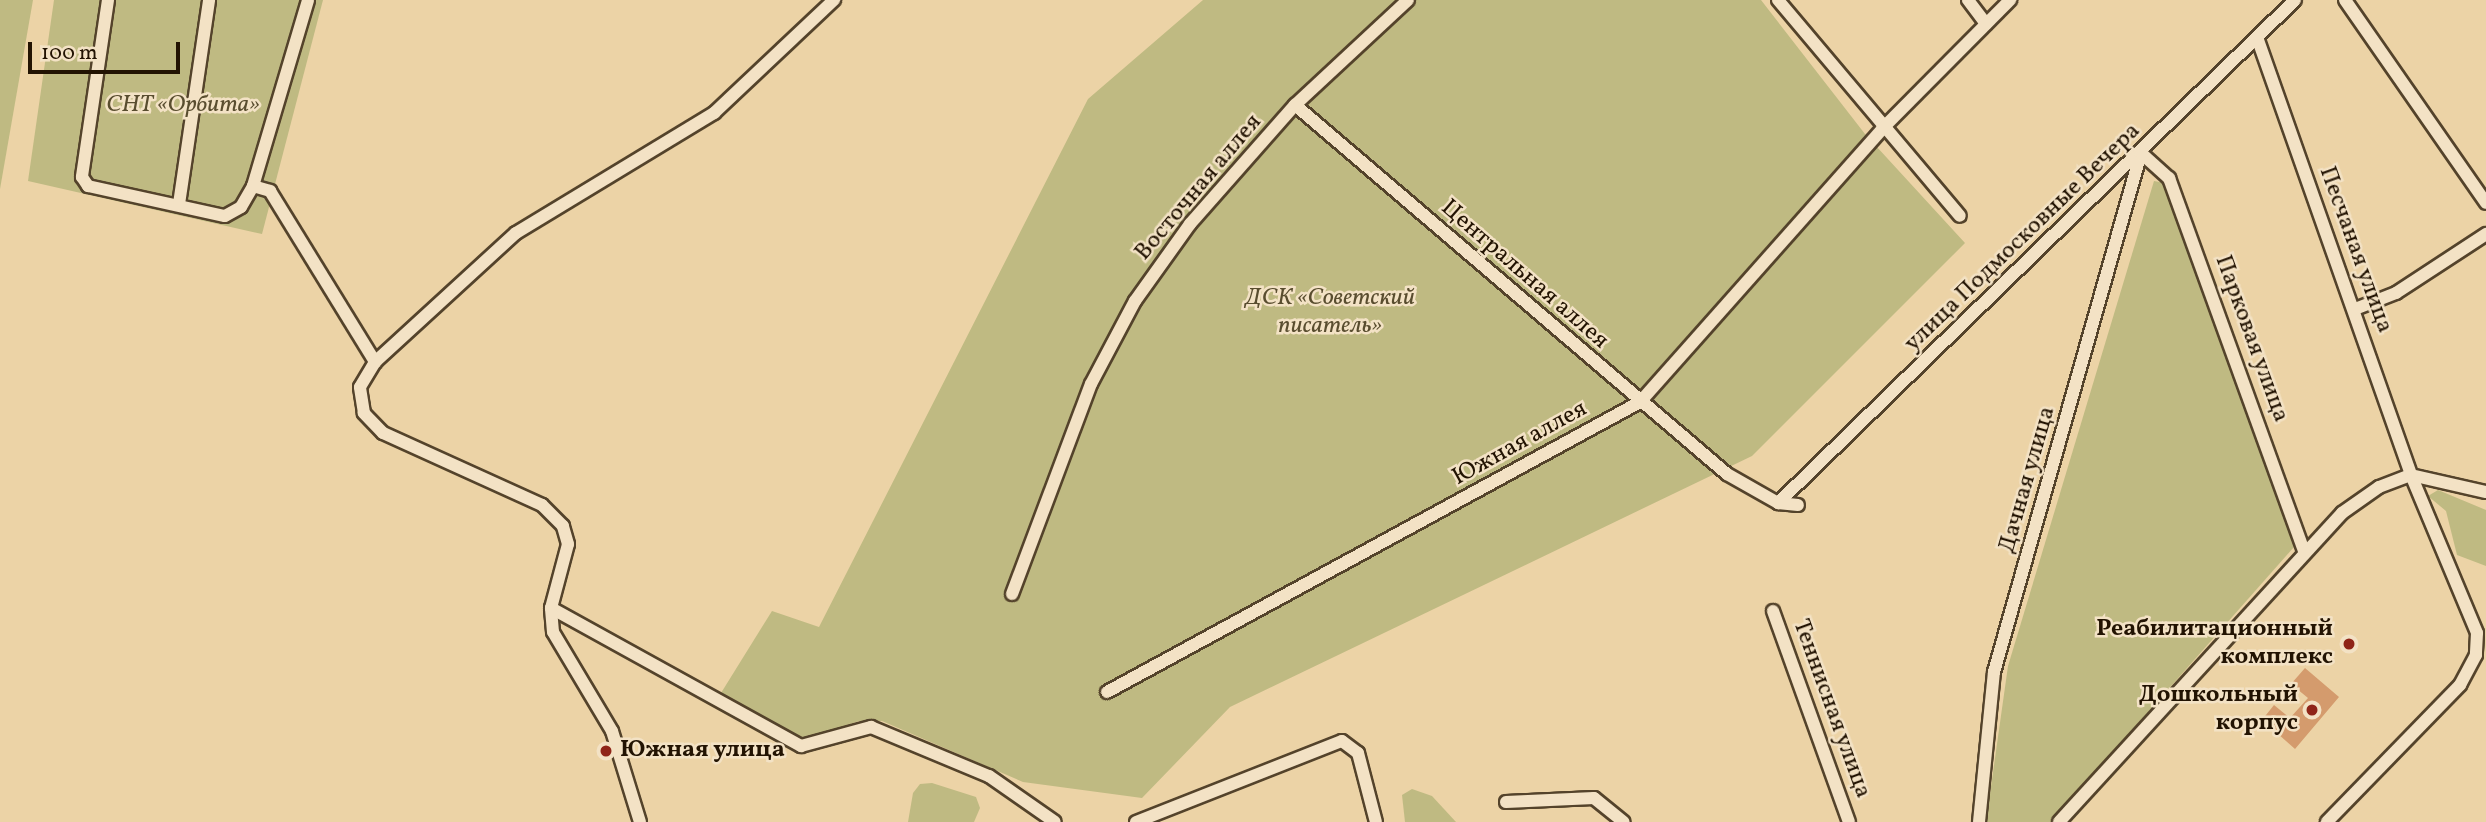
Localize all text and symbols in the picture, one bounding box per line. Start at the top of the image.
scale bar [32,28,184,72]
text: 100 m [41,39,98,68]
park label: СНТ «Орбита» [106,92,260,120]
street label: Восточная аллея [1129,109,1269,267]
street label: улица Подмосковные Вечера [1899,117,2147,359]
street label: Песчаная улица [2311,163,2399,337]
street label: Центральная аллея [1434,194,1614,356]
street label: Парковая улица [2207,251,2295,427]
park label: ДСК «Советский писатель» [1245,285,1415,341]
street label: Южная аллея [1448,395,1592,493]
street label: Дачная улица [1993,403,2063,557]
street label: Теннисная улица [1785,615,1877,803]
place label: Реабилитационный комплекс [2096,616,2333,672]
marker: Реабилитационный комплекс [2339,634,2359,654]
place label: Дошкольный корпус [2139,682,2298,738]
marker: Дошкольный корпус [2304,702,2320,718]
place label: Южная улица [620,737,785,765]
marker: Южная улица [598,743,614,759]

